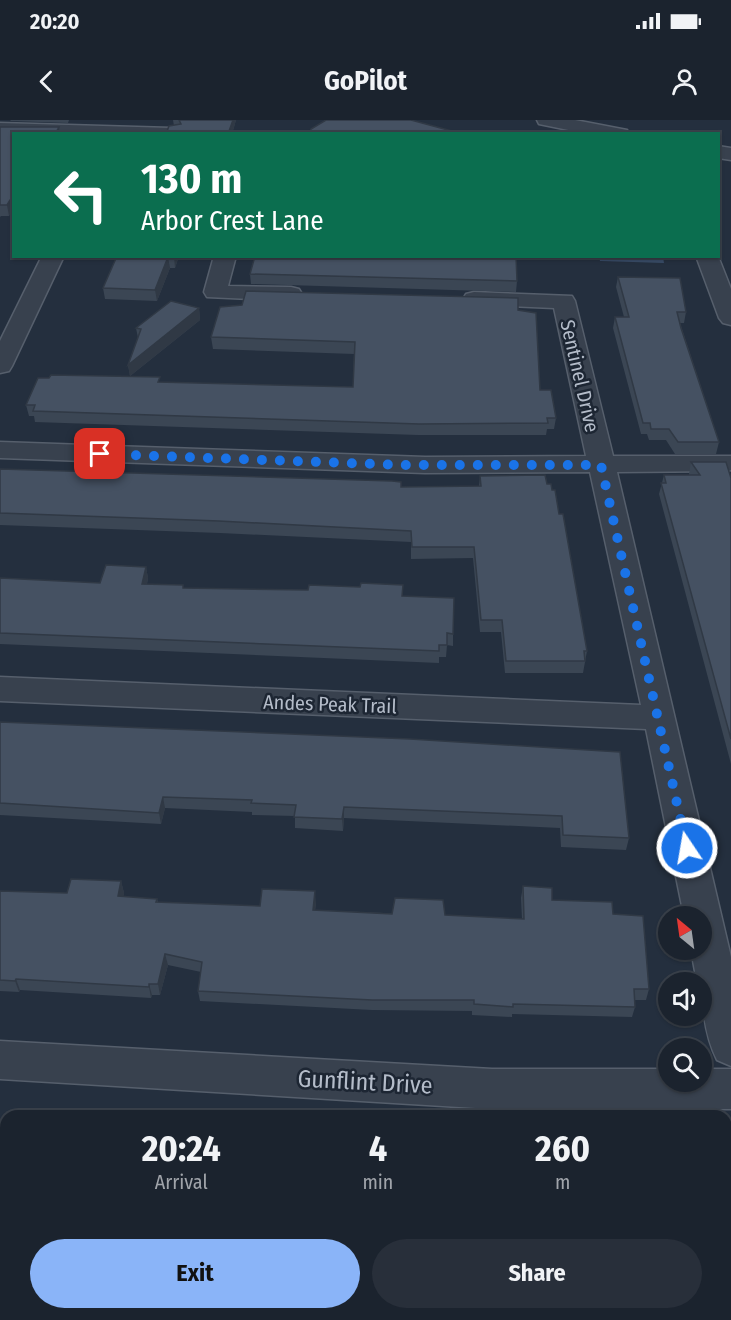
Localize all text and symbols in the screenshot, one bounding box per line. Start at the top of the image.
text: 20:20 [30,8,79,35]
icon: back [30,65,63,98]
text: GoPilot [324,65,407,97]
icon: person [668,65,701,98]
text: 130 m [141,154,242,204]
icon: left [42,156,120,234]
text: Arbor Crest Lane [141,205,324,237]
street label: Sentinel Drive [555,317,605,435]
pin [74,428,125,479]
icon: arrive [83,437,116,470]
street label: Andes Peak Trail [263,690,397,718]
position arrow [655,816,719,880]
north arrow [658,906,712,960]
map controls [658,906,712,1092]
button: sound [658,972,712,1026]
button: search [658,1038,712,1092]
street label: Gunflint Drive [297,1064,433,1100]
text: 20:24 [142,1127,221,1171]
text: 4 [369,1127,387,1171]
text: 260 [535,1127,590,1171]
text: Arrival [155,1170,208,1194]
text: min [362,1170,393,1194]
text: m [555,1170,570,1194]
button: Exit [30,1239,360,1308]
button: Share [372,1239,702,1308]

